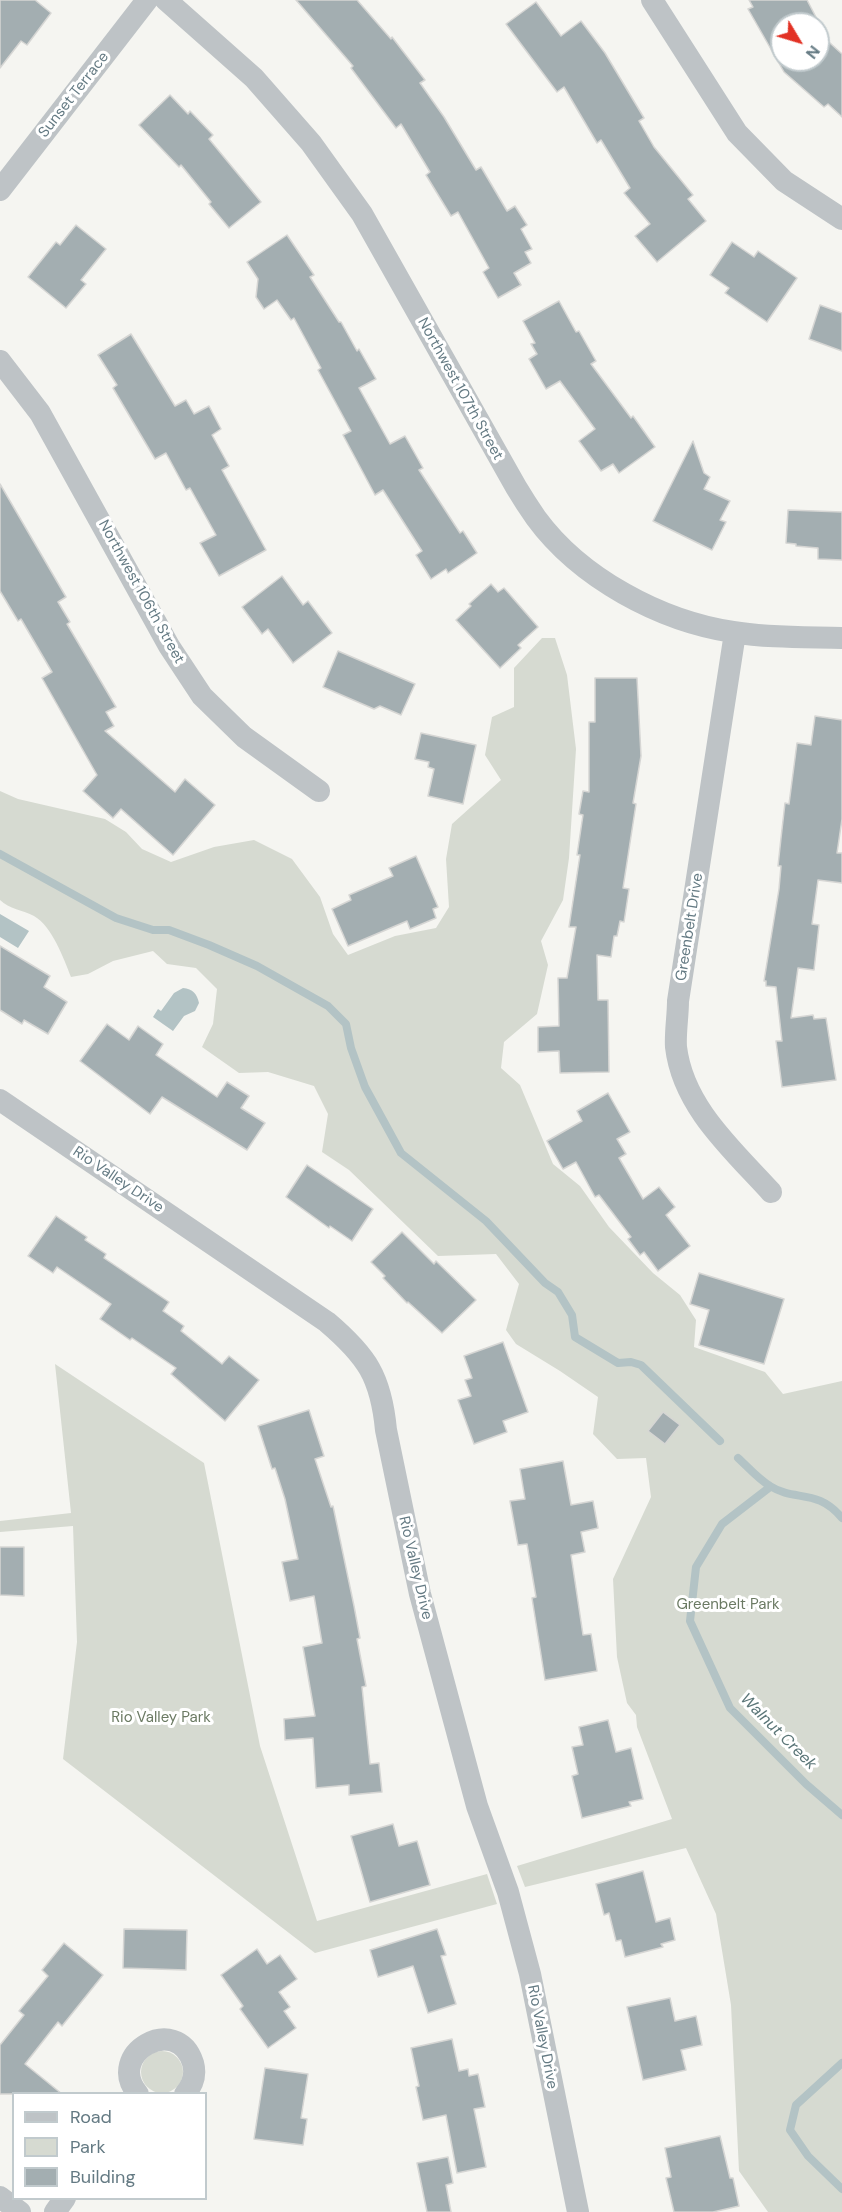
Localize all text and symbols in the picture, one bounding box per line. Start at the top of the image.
north arrow [770,12,830,72]
text: N [801,41,825,63]
street label: Sunset Terrace [35,49,113,141]
street label: Northwest 107th Street [413,315,507,463]
street label: Northwest 106th Street [94,517,188,667]
street label: Greenbelt Drive [673,872,707,982]
street label: Rio Valley Drive [69,1143,167,1217]
street label: Rio Valley Drive [394,1515,436,1621]
park label: Greenbelt Park [676,1596,780,1614]
water label: Walnut Creek [736,1690,820,1774]
park label: Rio Valley Park [111,1709,211,1727]
street label: Rio Valley Drive [523,1983,561,2091]
legend [12,2092,207,2200]
text: Road [70,2105,112,2129]
text: Park [70,2135,106,2159]
text: Building [70,2165,135,2189]

